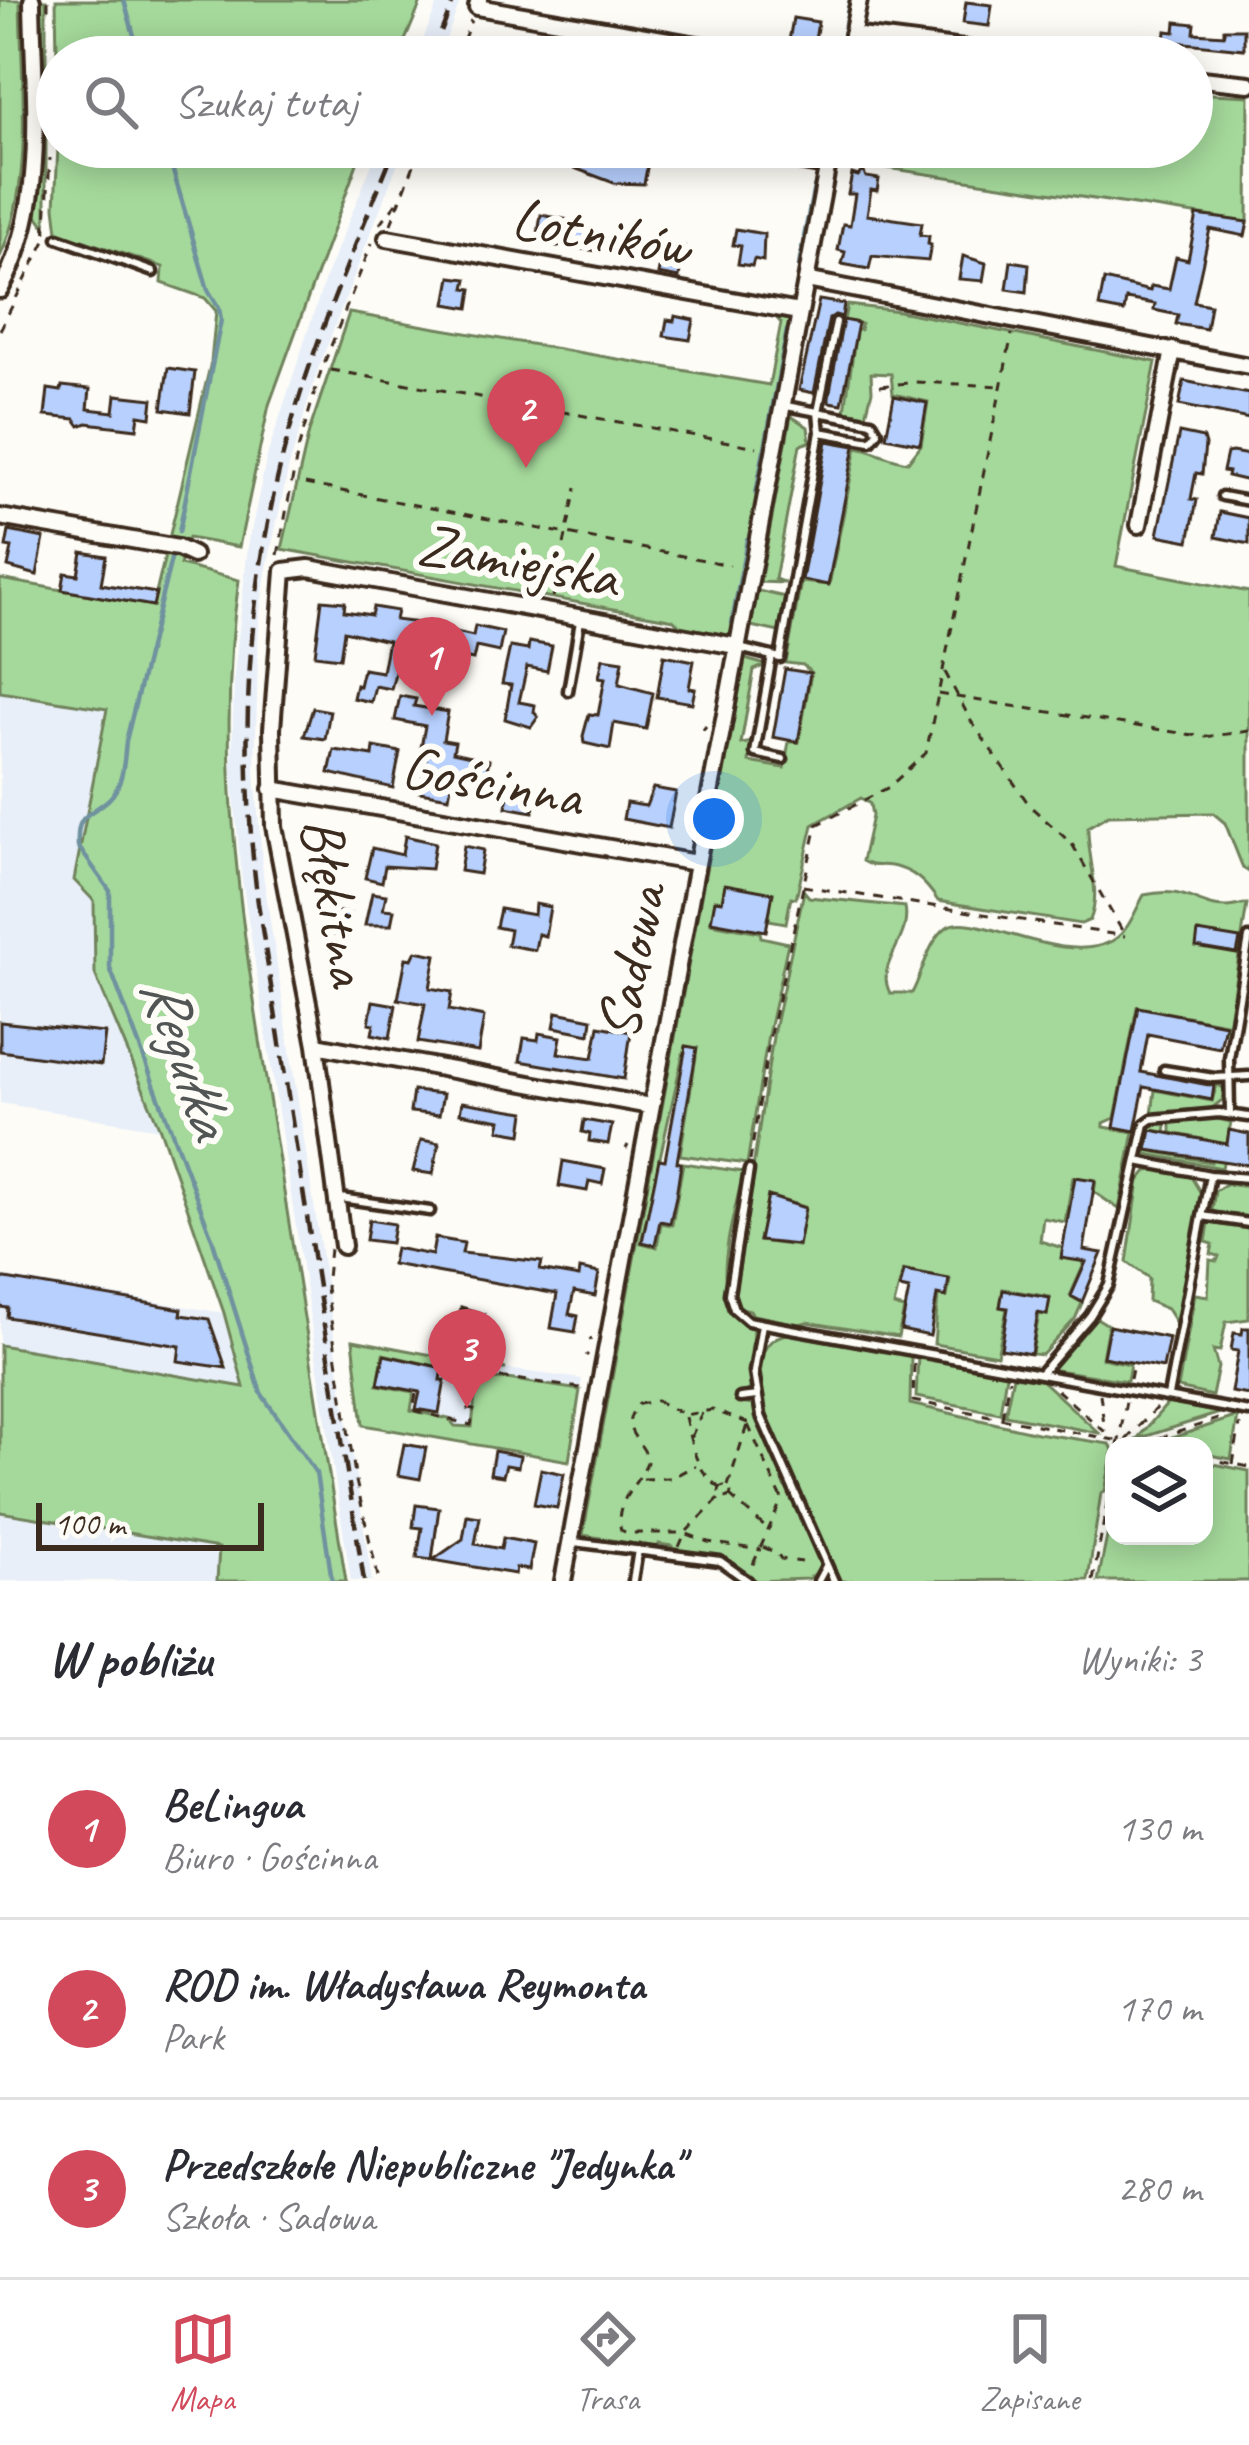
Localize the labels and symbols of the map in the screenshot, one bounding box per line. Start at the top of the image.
street label: Lotników [506,179,700,286]
pin: 2 [487,369,565,468]
street label: Zamiejska [412,505,628,616]
pin: 1 [393,617,471,716]
street label: Gościnna [396,728,592,835]
your location [684,789,744,849]
street label: Błękitna [284,811,389,995]
street label: Sadowa [579,873,684,1045]
water label: Regułka [123,966,253,1152]
pin: 3 [428,1309,506,1408]
scale bar [36,1497,264,1550]

